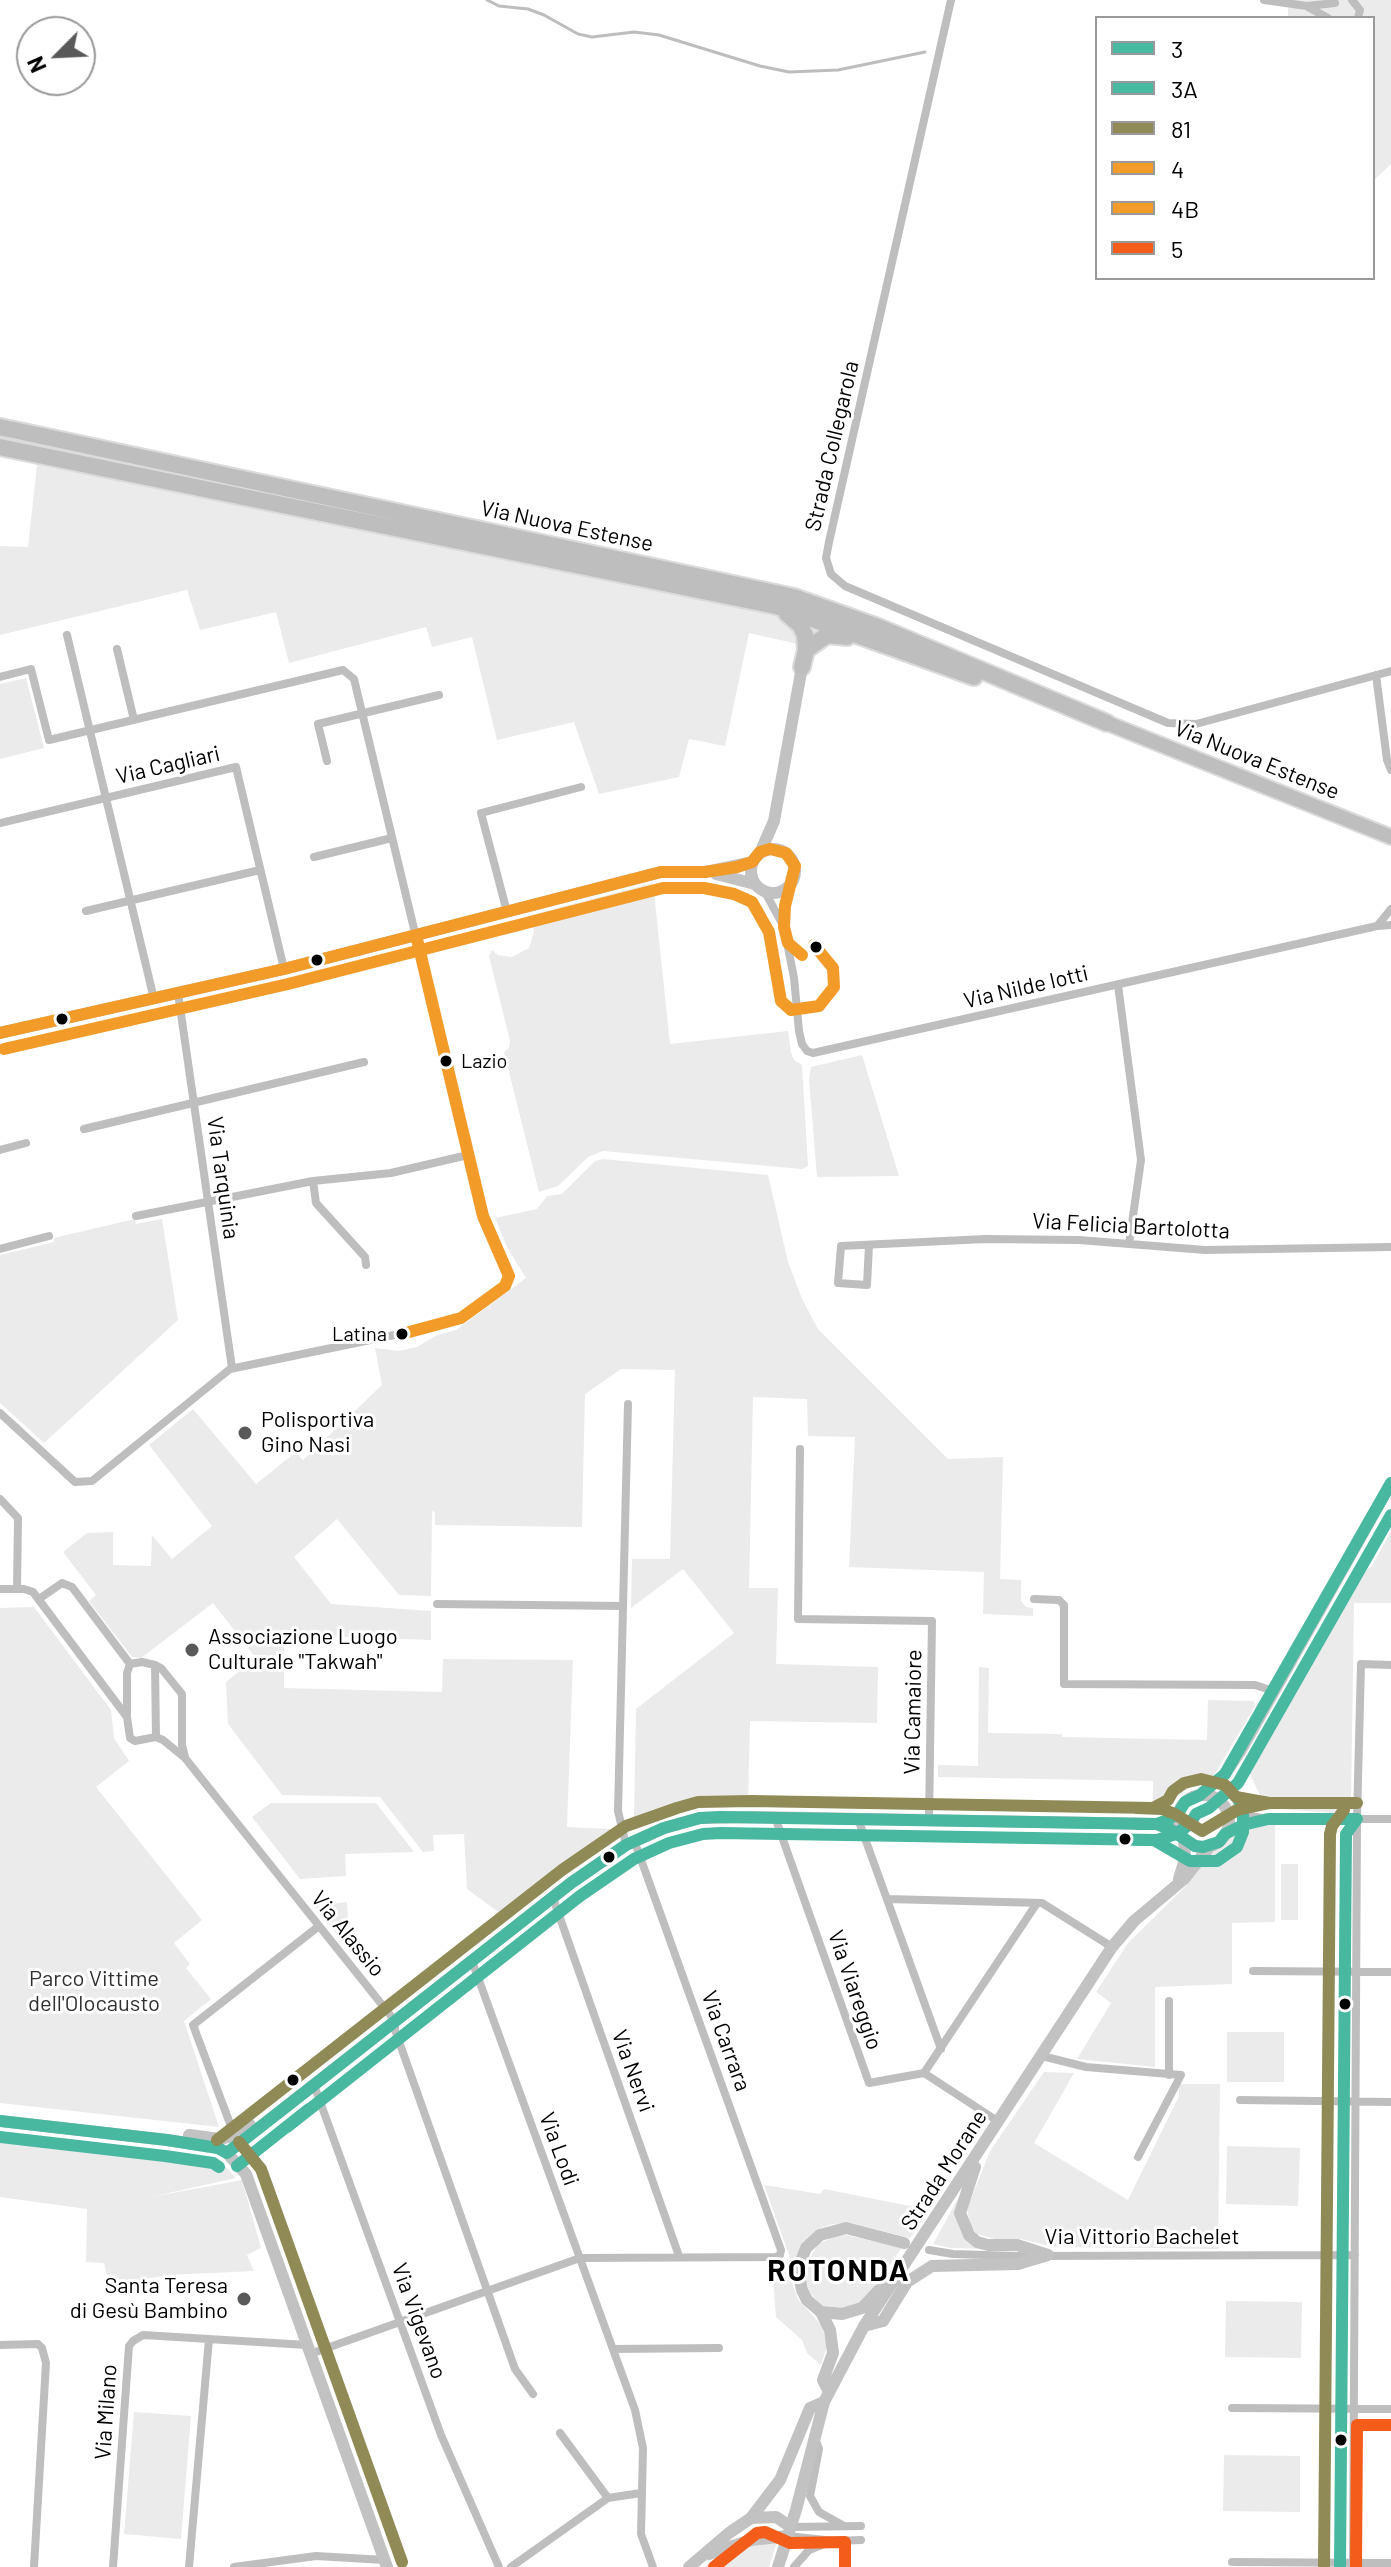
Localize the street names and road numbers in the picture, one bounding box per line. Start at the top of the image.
street label: Strada Collegarola [800,358,864,534]
street label: Via Nuova Estense [478,495,656,557]
street label: Via Nuova Estense [1171,715,1343,805]
street label: Via Cagliari [113,740,223,790]
street label: Via Nilde Iotti [961,960,1091,1014]
street label: Via Tarquinia [201,1115,245,1241]
street label: Via Felicia Bartolotta [1031,1208,1231,1244]
street label: Via Camaiore [899,1649,927,1775]
street label: Via Alassio [306,1886,390,1982]
street label: Via Viareggio [822,1927,888,2053]
street label: Via Carrara [696,1987,756,2095]
street label: Via Nervi [606,2026,660,2116]
street label: Strada Morane [895,2105,993,2235]
street label: Via Lodi [534,2109,584,2189]
street label: Via Vittorio Bachelet [1045,2224,1239,2250]
street label: Via Vigevano [386,2260,452,2382]
street label: Via Milano [89,2363,123,2461]

